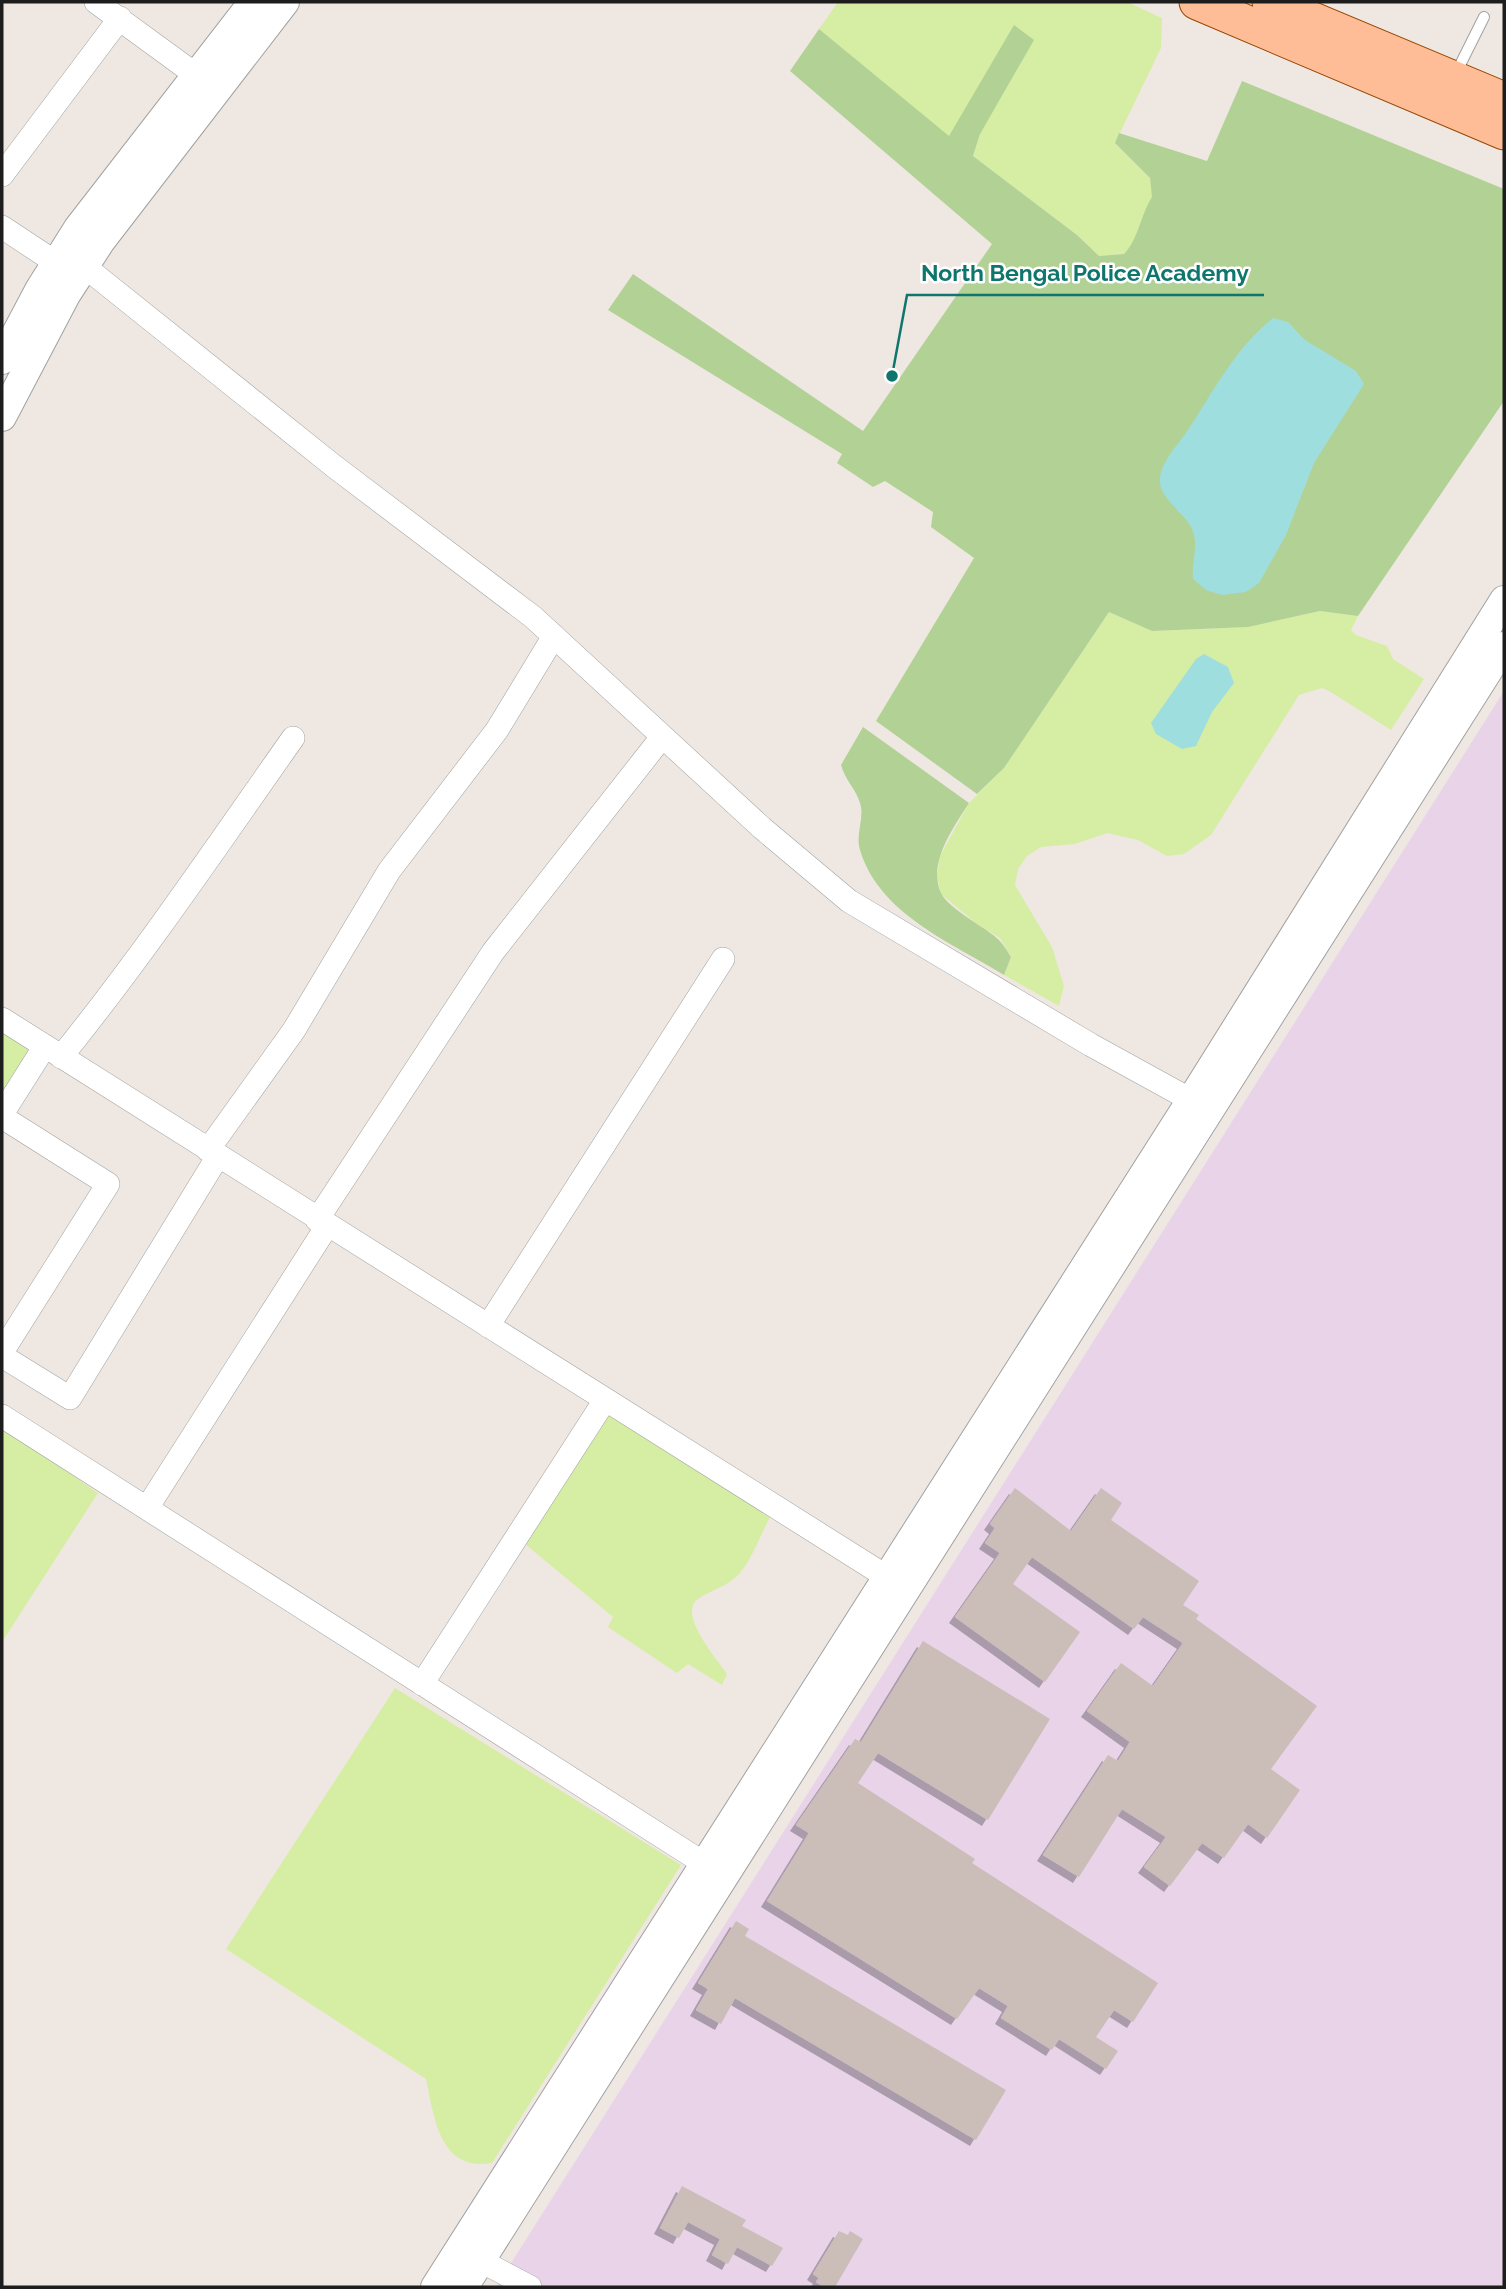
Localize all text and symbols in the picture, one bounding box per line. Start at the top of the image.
callout: North Bengal Police Academy [907,251,1264,295]
text: North Bengal Police Academy [921,259,1249,286]

